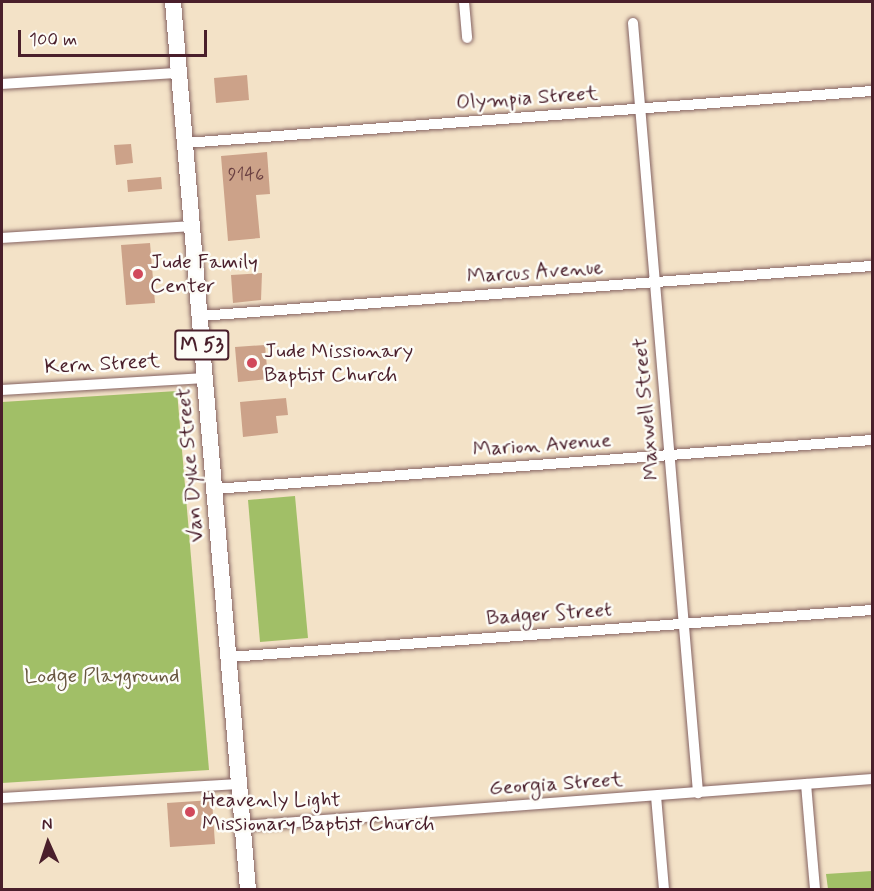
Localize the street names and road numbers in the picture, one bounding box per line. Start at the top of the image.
street label: Olympia Street [455,80,599,116]
street label: Marcus Avenue [467,255,603,289]
road number: M 53 [174,328,230,362]
street label: Maxwell Street [627,337,665,481]
street label: Kern Street [44,348,160,380]
street label: Van Dyke Street [171,388,209,542]
street label: Marion Avenue [472,428,612,462]
street label: Badger Street [483,597,615,631]
street label: Georgia Street [488,767,624,801]

